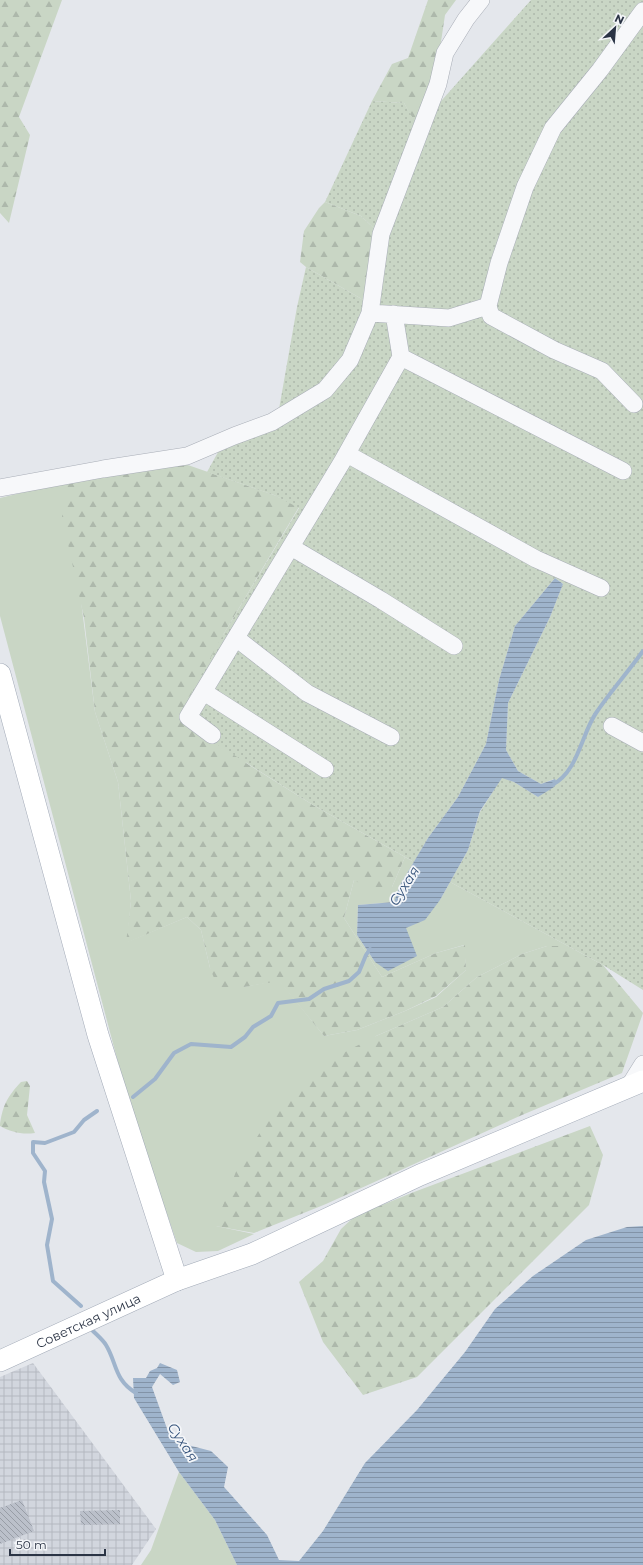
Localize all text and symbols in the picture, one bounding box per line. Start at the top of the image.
north arrow [595,8,635,48]
text: N [612,11,626,27]
water label: Сухая [385,863,423,909]
street label: Советская улица [33,1290,143,1351]
water label: Сухая [164,1419,202,1465]
scale bar [10,1531,105,1557]
text: 50 m [16,1537,47,1552]

